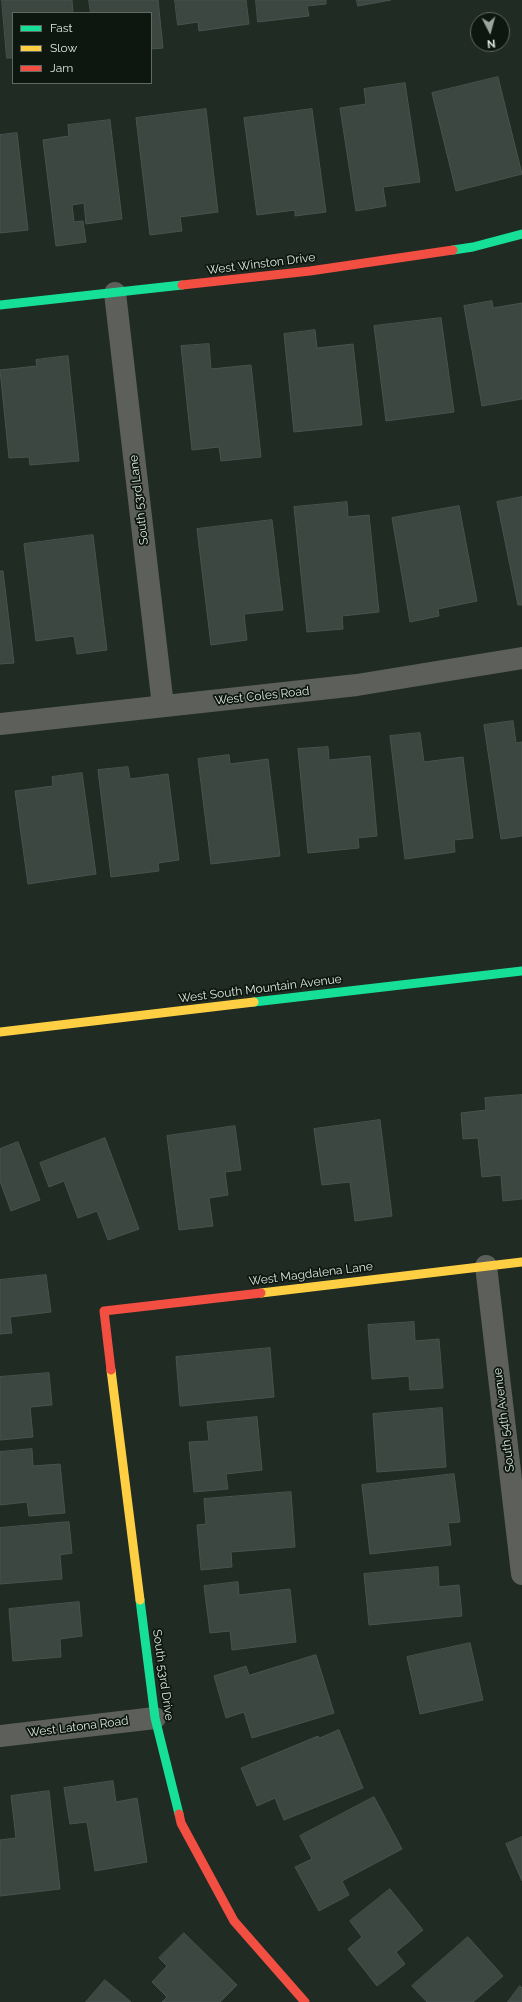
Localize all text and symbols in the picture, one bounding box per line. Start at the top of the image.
legend [12,12,152,84]
north arrow [470,12,510,52]
text: Fast [50,21,73,35]
text: N [486,37,496,50]
text: Slow [50,41,77,55]
text: Jam [50,61,73,75]
street label: West Winston Drive [206,250,316,278]
street label: South 53rd Lane [126,454,152,546]
street label: West Coles Road [214,684,310,708]
street label: West South Mountain Avenue [178,972,342,1006]
street label: West Magdalena Lane [248,1259,374,1289]
street label: South 54th Avenue [490,1367,518,1473]
street label: South 53rd Drive [149,1629,177,1721]
street label: West Latona Road [27,1714,129,1740]

